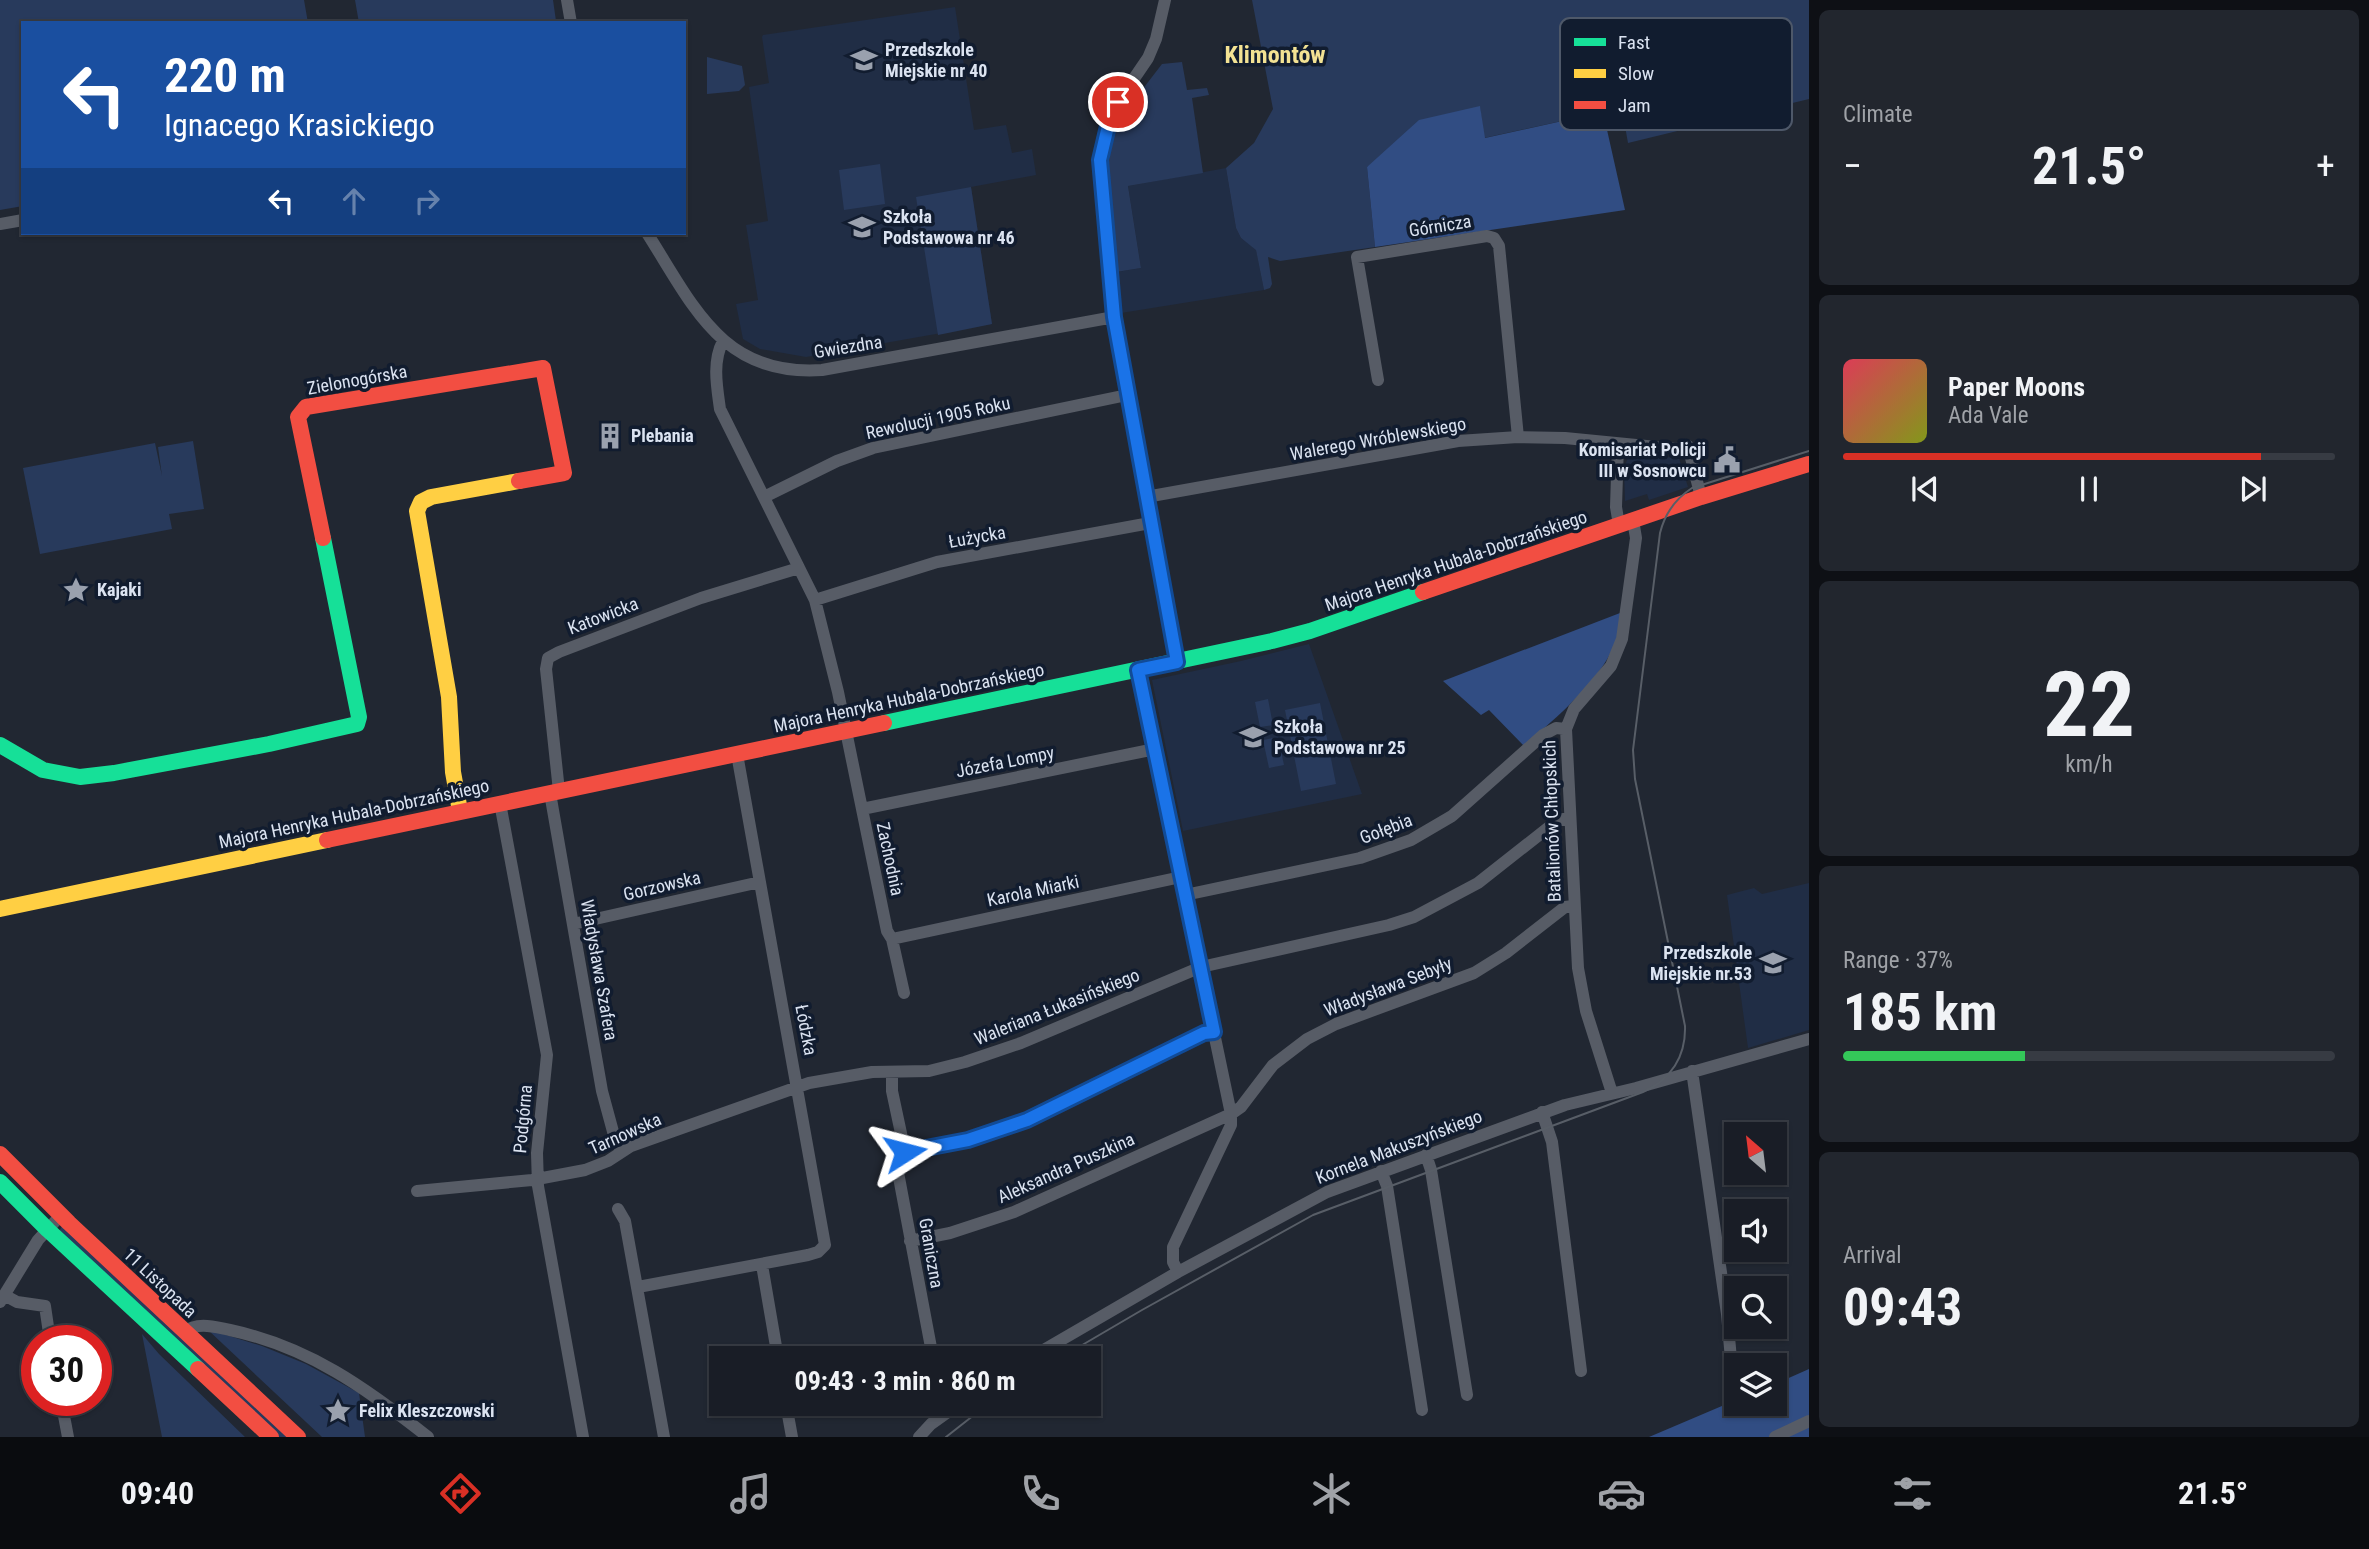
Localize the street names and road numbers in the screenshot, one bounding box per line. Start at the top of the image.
street label: Górnicza [1407,210,1473,241]
street label: Gwiezdna [812,331,884,362]
street label: Zielonogórska [305,360,409,399]
street label: Rewolucji 1905 Roku [864,392,1012,443]
street label: Walerego Wróblewskiego [1288,413,1467,464]
street label: Majora Henryka Hubala-Dobrzańskiego [1322,506,1590,615]
street label: Łużycka [947,521,1007,552]
street label: Katowicka [565,593,641,639]
street label: Majora Henryka Hubala-Dobrzańskiego [772,659,1046,736]
street label: Batalionów Chłopskich [1538,740,1565,902]
street label: Józefa Lompy [954,742,1056,781]
street label: Majora Henryka Hubala-Dobrzańskiego [217,775,491,852]
street label: Gołębia [1357,809,1415,848]
street label: Zachodnia [872,820,909,898]
street label: Gorzowska [621,866,703,905]
street label: Karola Miarki [985,870,1081,911]
street label: Władysława Szafera [577,898,622,1042]
street label: Władysława Sebyły [1321,952,1455,1021]
street label: Waleriana Łukasińskiego [971,964,1142,1049]
street label: Łódzka [791,1003,822,1057]
street label: Podgórna [509,1084,536,1154]
street label: Kornela Makuszyńskiego [1313,1105,1485,1188]
street label: Tarnowska [585,1108,664,1159]
street label: Aleksandra Puszkina [994,1128,1138,1207]
street label: Graniczna [915,1216,948,1290]
street label: 11 Listopada [120,1244,201,1322]

